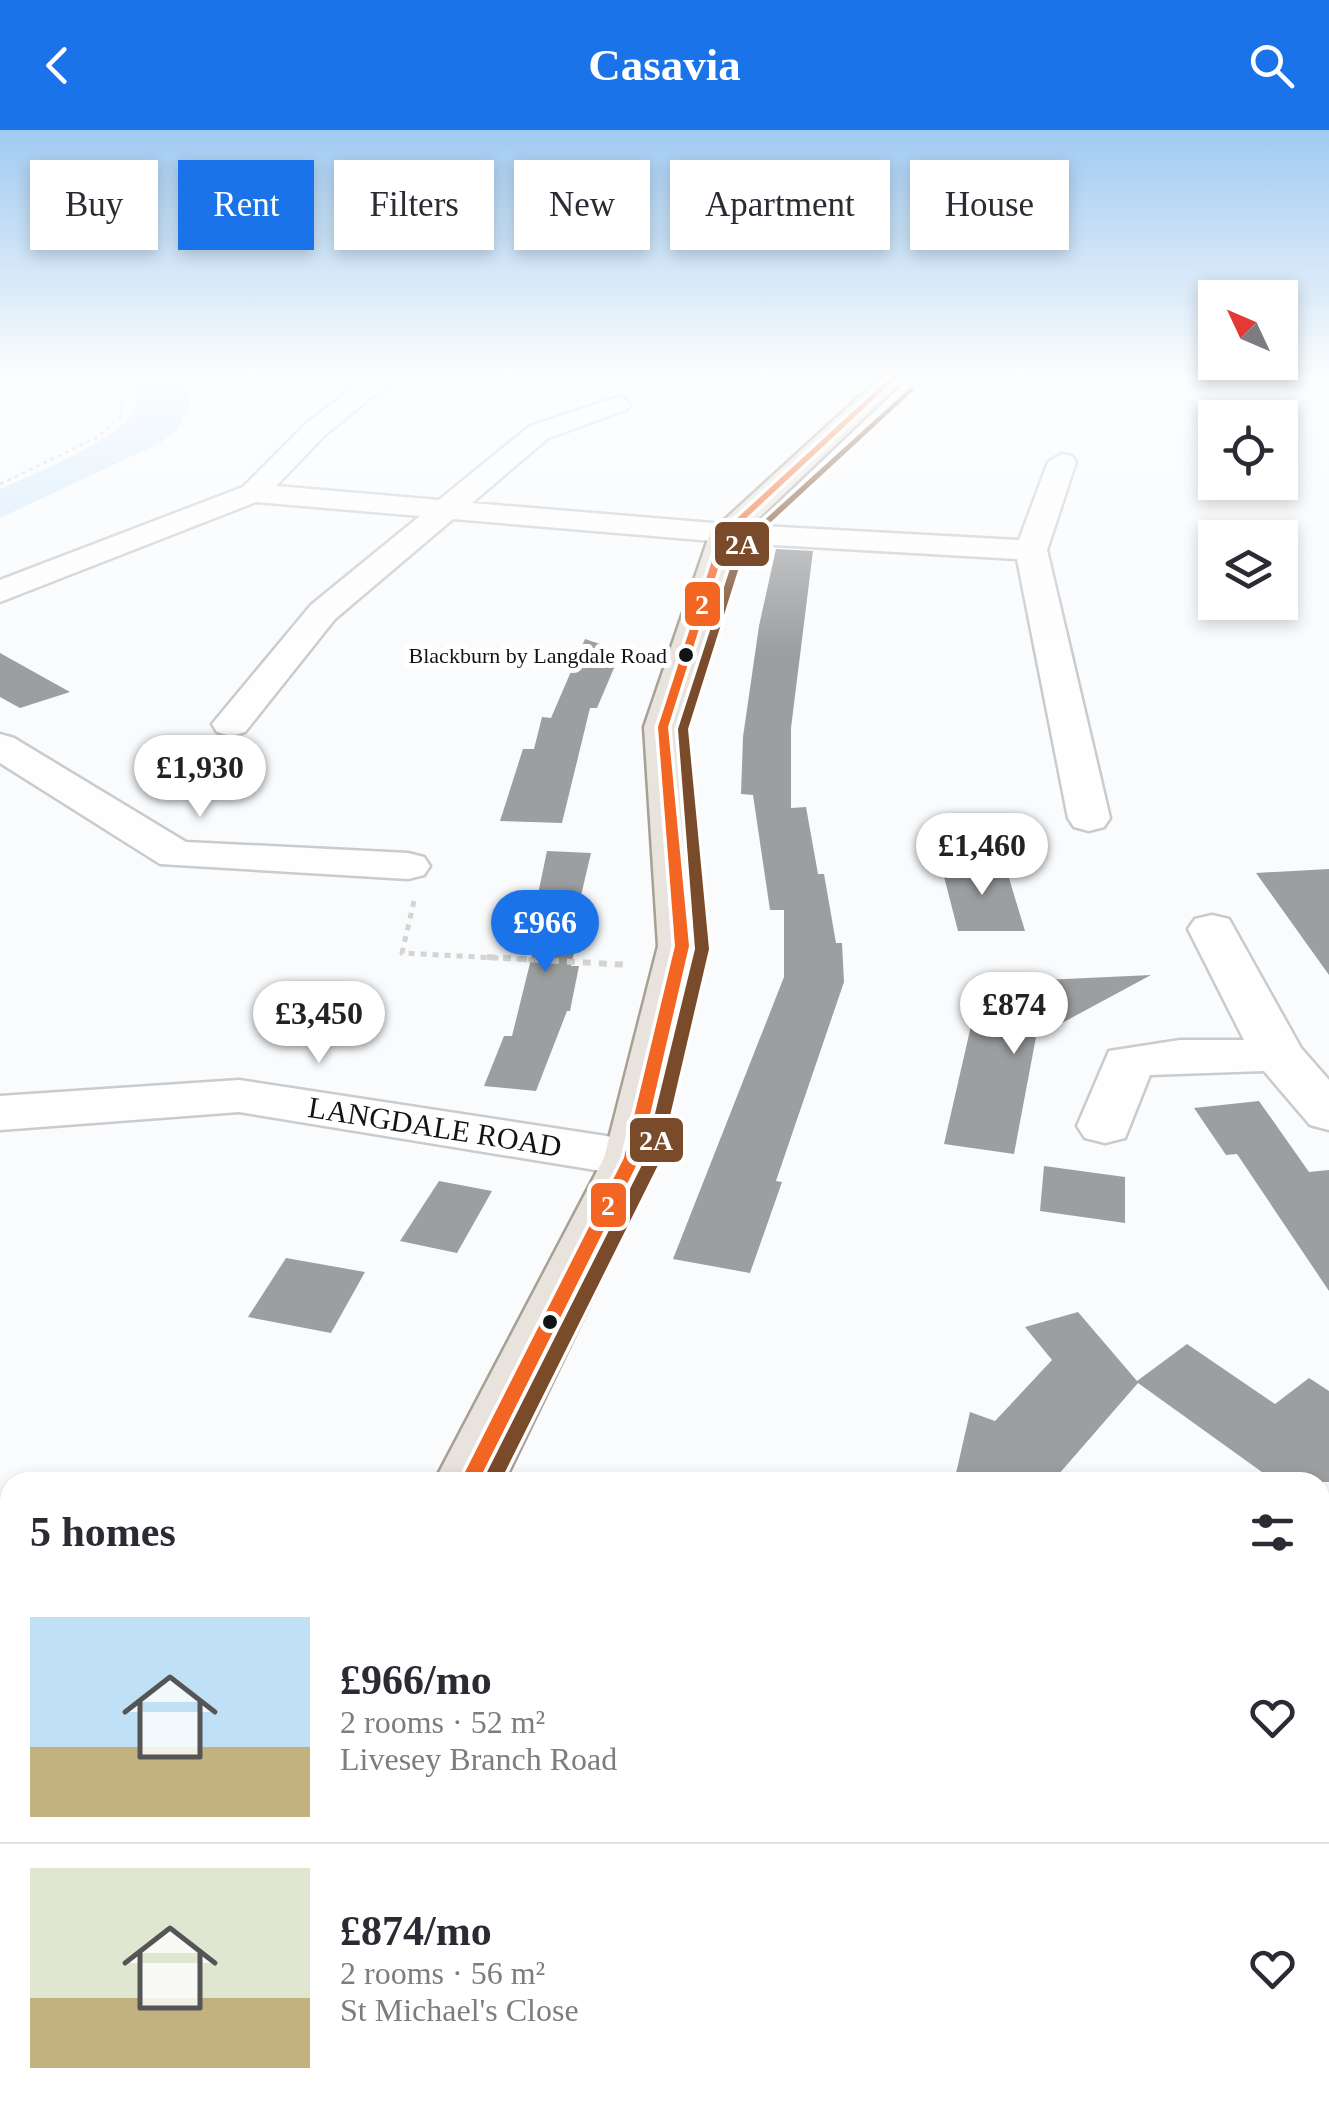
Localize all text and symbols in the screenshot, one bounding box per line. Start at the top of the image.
icon: back [30,38,85,93]
icon: search [1244,38,1299,93]
text: Casavia [588,40,741,90]
chip: Buy [30,160,158,250]
chip: Rent [178,160,314,250]
chip: Filters [334,160,494,250]
chip: New [514,160,650,250]
chip: Apartment [670,160,890,250]
chip: House [910,160,1069,250]
north arrow [1198,280,1298,380]
map controls [1198,280,1298,620]
button: locate [1198,400,1298,500]
line badge: 2A [713,520,771,568]
button: layers [1198,520,1298,620]
text: 2A [725,529,760,560]
line badge: 2 [683,580,722,628]
text: 2 [695,589,709,620]
place label: Blackburn by Langdale Road [409,643,667,668]
marker: Blackburn by Langdale Road [676,645,696,665]
pin: £1,930 [119,735,281,820]
text: £1,930 [156,749,244,785]
pin: £1,460 [901,813,1063,898]
text: £1,460 [938,827,1026,863]
pin: £966 [486,890,604,975]
text: £966 [513,904,577,940]
pin: £874 [955,972,1073,1057]
pin: £3,450 [238,981,400,1066]
text: £874 [982,986,1046,1022]
text: £3,450 [275,995,363,1031]
street label: LANGDALE ROAD [306,1090,564,1163]
line badge: 2A [628,1116,685,1164]
text: 2A [639,1125,674,1156]
line badge: 2 [589,1181,628,1229]
text: 2 [601,1190,615,1221]
unlabelled marker [540,1312,560,1332]
icon: filters [1245,1505,1300,1560]
text: 5 homes [30,1509,176,1555]
icon: home [110,1657,230,1777]
text: £966/mo [340,1657,492,1703]
icon: heart [1245,1690,1300,1745]
text: 2 rooms · 52 m² [340,1704,545,1740]
text: Livesey Branch Road [340,1741,617,1777]
icon: home [110,1908,230,2028]
text: £874/mo [340,1908,492,1954]
icon: heart [1245,1941,1300,1996]
text: 2 rooms · 56 m² [340,1955,545,1991]
text: St Michael's Close [340,1992,579,2028]

